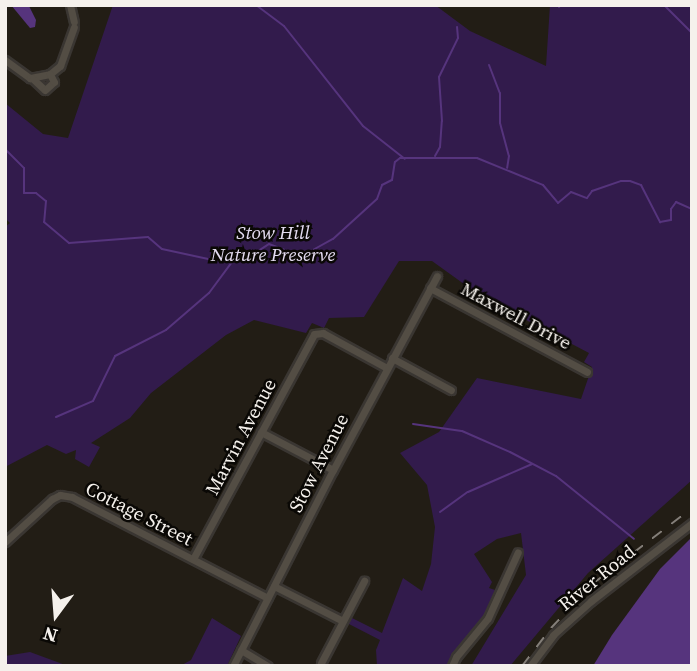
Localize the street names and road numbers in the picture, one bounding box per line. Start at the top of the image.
street label: Maxwell Drive [457,277,575,355]
street label: Marvin Avenue [201,375,281,499]
street label: Stow Avenue [284,410,354,516]
street label: Cottage Street [82,477,196,551]
street label: River Road [554,540,640,616]

